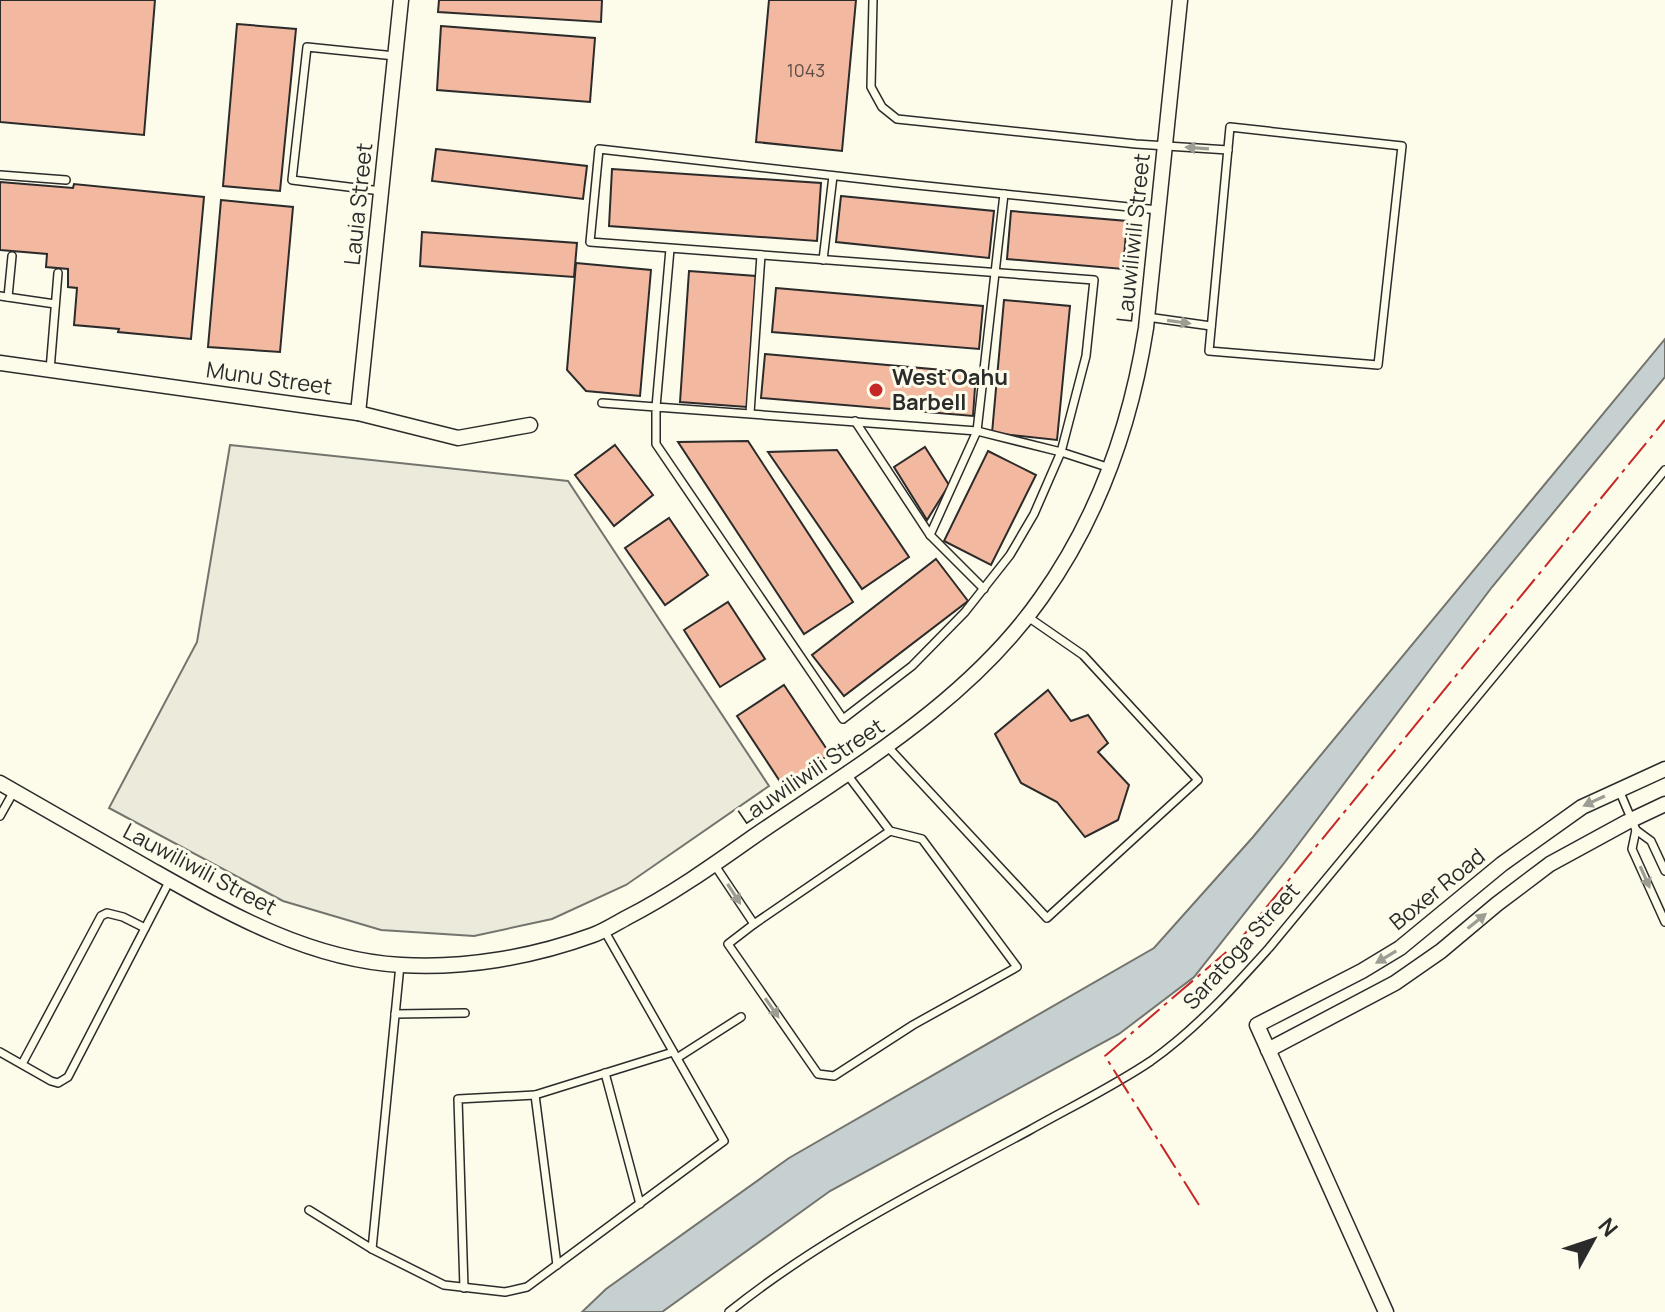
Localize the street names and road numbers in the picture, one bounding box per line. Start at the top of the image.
street label: Lauia Street [337,141,379,267]
street label: Lauwiliwili Street [1109,152,1157,324]
street label: Munu Street [204,354,334,402]
street label: Lauwiliwili Street [732,711,890,831]
street label: Lauwiliwili Street [118,816,282,922]
street label: Boxer Road [1383,841,1491,937]
street label: Saratoga Street [1176,876,1306,1016]

